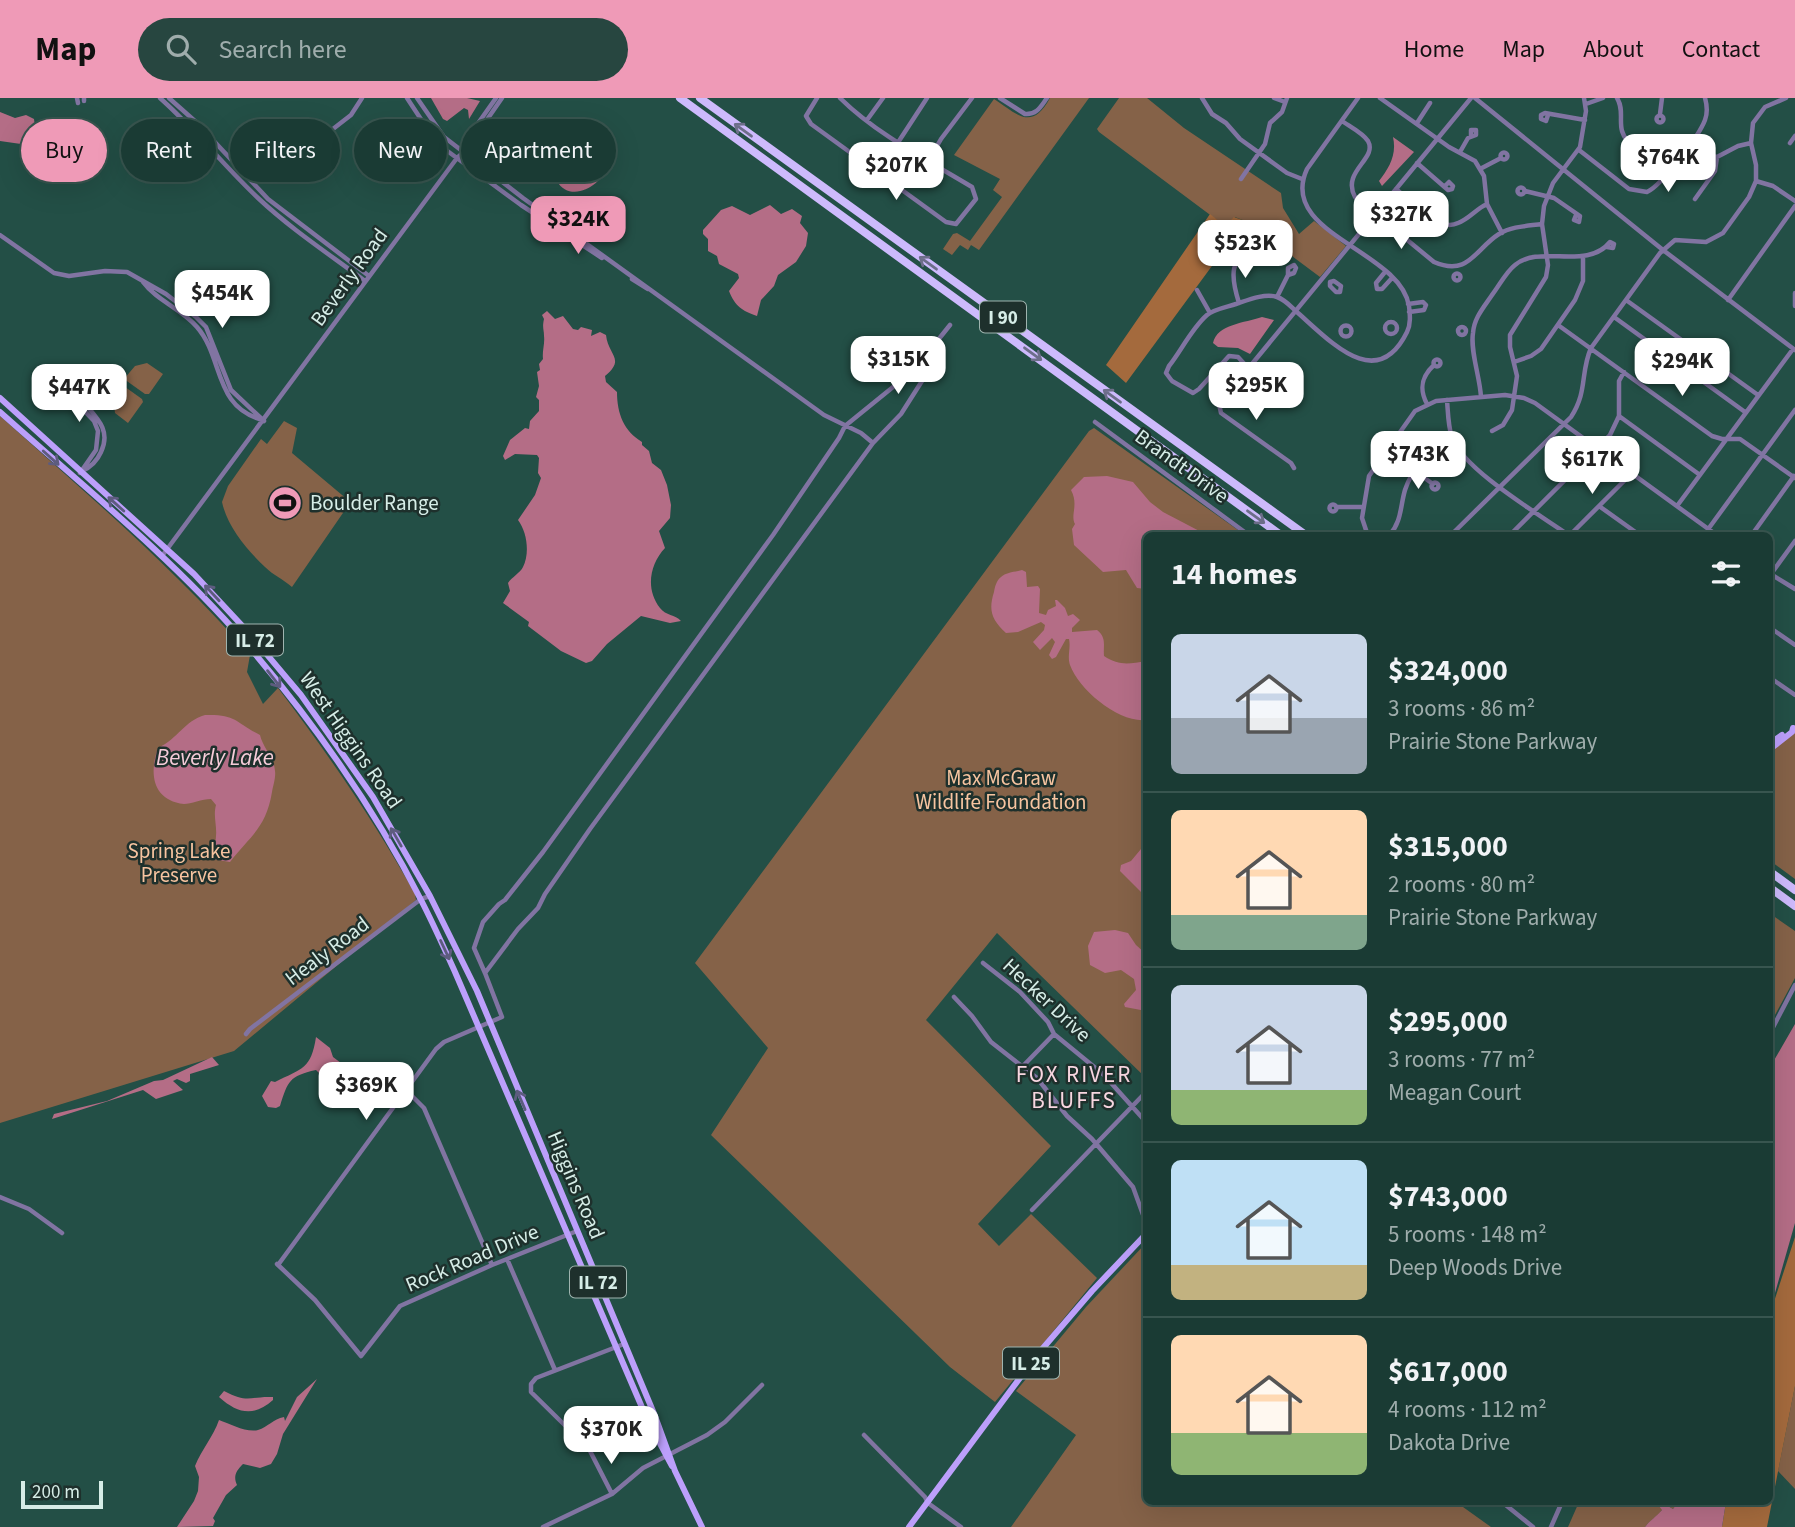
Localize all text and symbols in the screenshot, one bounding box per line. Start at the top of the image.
search box [138,18,628,81]
text: Map [35,26,96,73]
icon: search [162,30,200,68]
text: Search here [218,31,347,68]
text: Home [1404,32,1464,67]
text: Map [1502,32,1545,67]
text: About [1583,32,1644,67]
text: Contact [1682,32,1760,67]
chip: Buy [21,119,107,182]
chip: Rent [121,119,216,182]
chip: Filters [230,119,340,182]
chip: New [354,119,447,182]
chip: Apartment [461,119,616,182]
one-way arrow [734,122,753,137]
pin: $764K [1619,134,1717,194]
text: $764K [1637,140,1699,173]
pin: $207K [847,142,945,202]
text: $207K [865,148,927,181]
pin: $327K [1352,192,1450,251]
pin: $324K [529,197,627,256]
text: $327K [1370,197,1432,230]
text: $324K [547,202,609,235]
pin: $523K [1196,220,1294,280]
street label: Beverly Road [303,222,395,332]
text: $523K [1214,226,1276,259]
one-way arrow [918,256,937,271]
pin: $454K [173,271,271,330]
text: $454K [191,276,253,309]
road number: I 90 [980,302,1026,332]
pin: $315K [849,336,947,396]
pin: $294K [1633,338,1731,398]
text: $315K [867,342,929,375]
text: $294K [1651,344,1713,377]
one-way arrow [1023,347,1042,362]
pin: $295K [1207,362,1305,422]
pin: $447K [30,364,128,424]
text: $295K [1225,368,1287,401]
text: $447K [48,370,110,403]
one-way arrow [1103,389,1122,403]
street label: Brandt Drive [1129,422,1235,510]
pin: $743K [1369,432,1467,491]
pin: $617K [1543,436,1641,496]
text: $743K [1387,437,1449,470]
text: $617K [1561,442,1623,475]
one-way arrow [41,450,59,466]
sports icon: Boulder Range [266,484,304,522]
place label: Boulder Range [310,488,439,518]
one-way arrow [108,495,125,512]
one-way arrow [1246,510,1265,524]
text: 14 homes [1171,553,1297,596]
icon: filters [1707,555,1745,593]
one-way arrow [204,584,220,602]
road number: IL 72 [227,624,283,656]
text: $324,000 [1388,649,1508,692]
icon: home [1227,662,1311,746]
street label: West Higgins Road [292,665,410,815]
one-way arrow [266,669,281,687]
text: 3 rooms · 86 m² [1388,692,1535,725]
text: Prairie Stone Parkway [1388,725,1597,758]
water label: Beverly Lake [156,741,274,774]
park label: Max McGraw Wildlife Foundation [915,763,1087,817]
text: $315,000 [1388,825,1508,868]
one-way arrow [389,827,403,847]
park label: Spring Lake Preserve [128,836,230,890]
icon: home [1227,838,1311,922]
text: 2 rooms · 80 m² [1388,868,1535,901]
text: Prairie Stone Parkway [1388,901,1597,934]
street label: Healy Road [279,909,375,993]
one-way arrow [438,939,452,960]
street label: Hecker Drive [996,951,1098,1049]
text: $295,000 [1388,1000,1508,1043]
icon: home [1227,1013,1311,1097]
text: 3 rooms · 77 m² [1388,1043,1535,1076]
district label: FOX RIVER BLUFFS [1016,1058,1132,1117]
pin: $369K [317,1062,415,1122]
text: $369K [335,1068,397,1101]
text: Meagan Court [1388,1076,1521,1109]
one-way arrow [514,1090,527,1112]
street label: Higgins Road [540,1126,612,1244]
text: $743,000 [1388,1175,1508,1218]
icon: home [1227,1188,1311,1272]
street label: Rock Road Drive [401,1216,543,1300]
text: 5 rooms · 148 m² [1388,1218,1547,1251]
text: Deep Woods Drive [1388,1251,1562,1284]
road number: IL 72 [570,1266,626,1298]
road number: IL 25 [1003,1348,1059,1378]
text: $617,000 [1388,1350,1508,1393]
icon: home [1227,1363,1311,1447]
text: 4 rooms · 112 m² [1388,1393,1547,1426]
pin: $370K [562,1406,660,1466]
text: $370K [580,1412,642,1445]
text: Dakota Drive [1388,1426,1510,1459]
scale bar [21,1478,103,1510]
text: 200 m [32,1479,80,1506]

